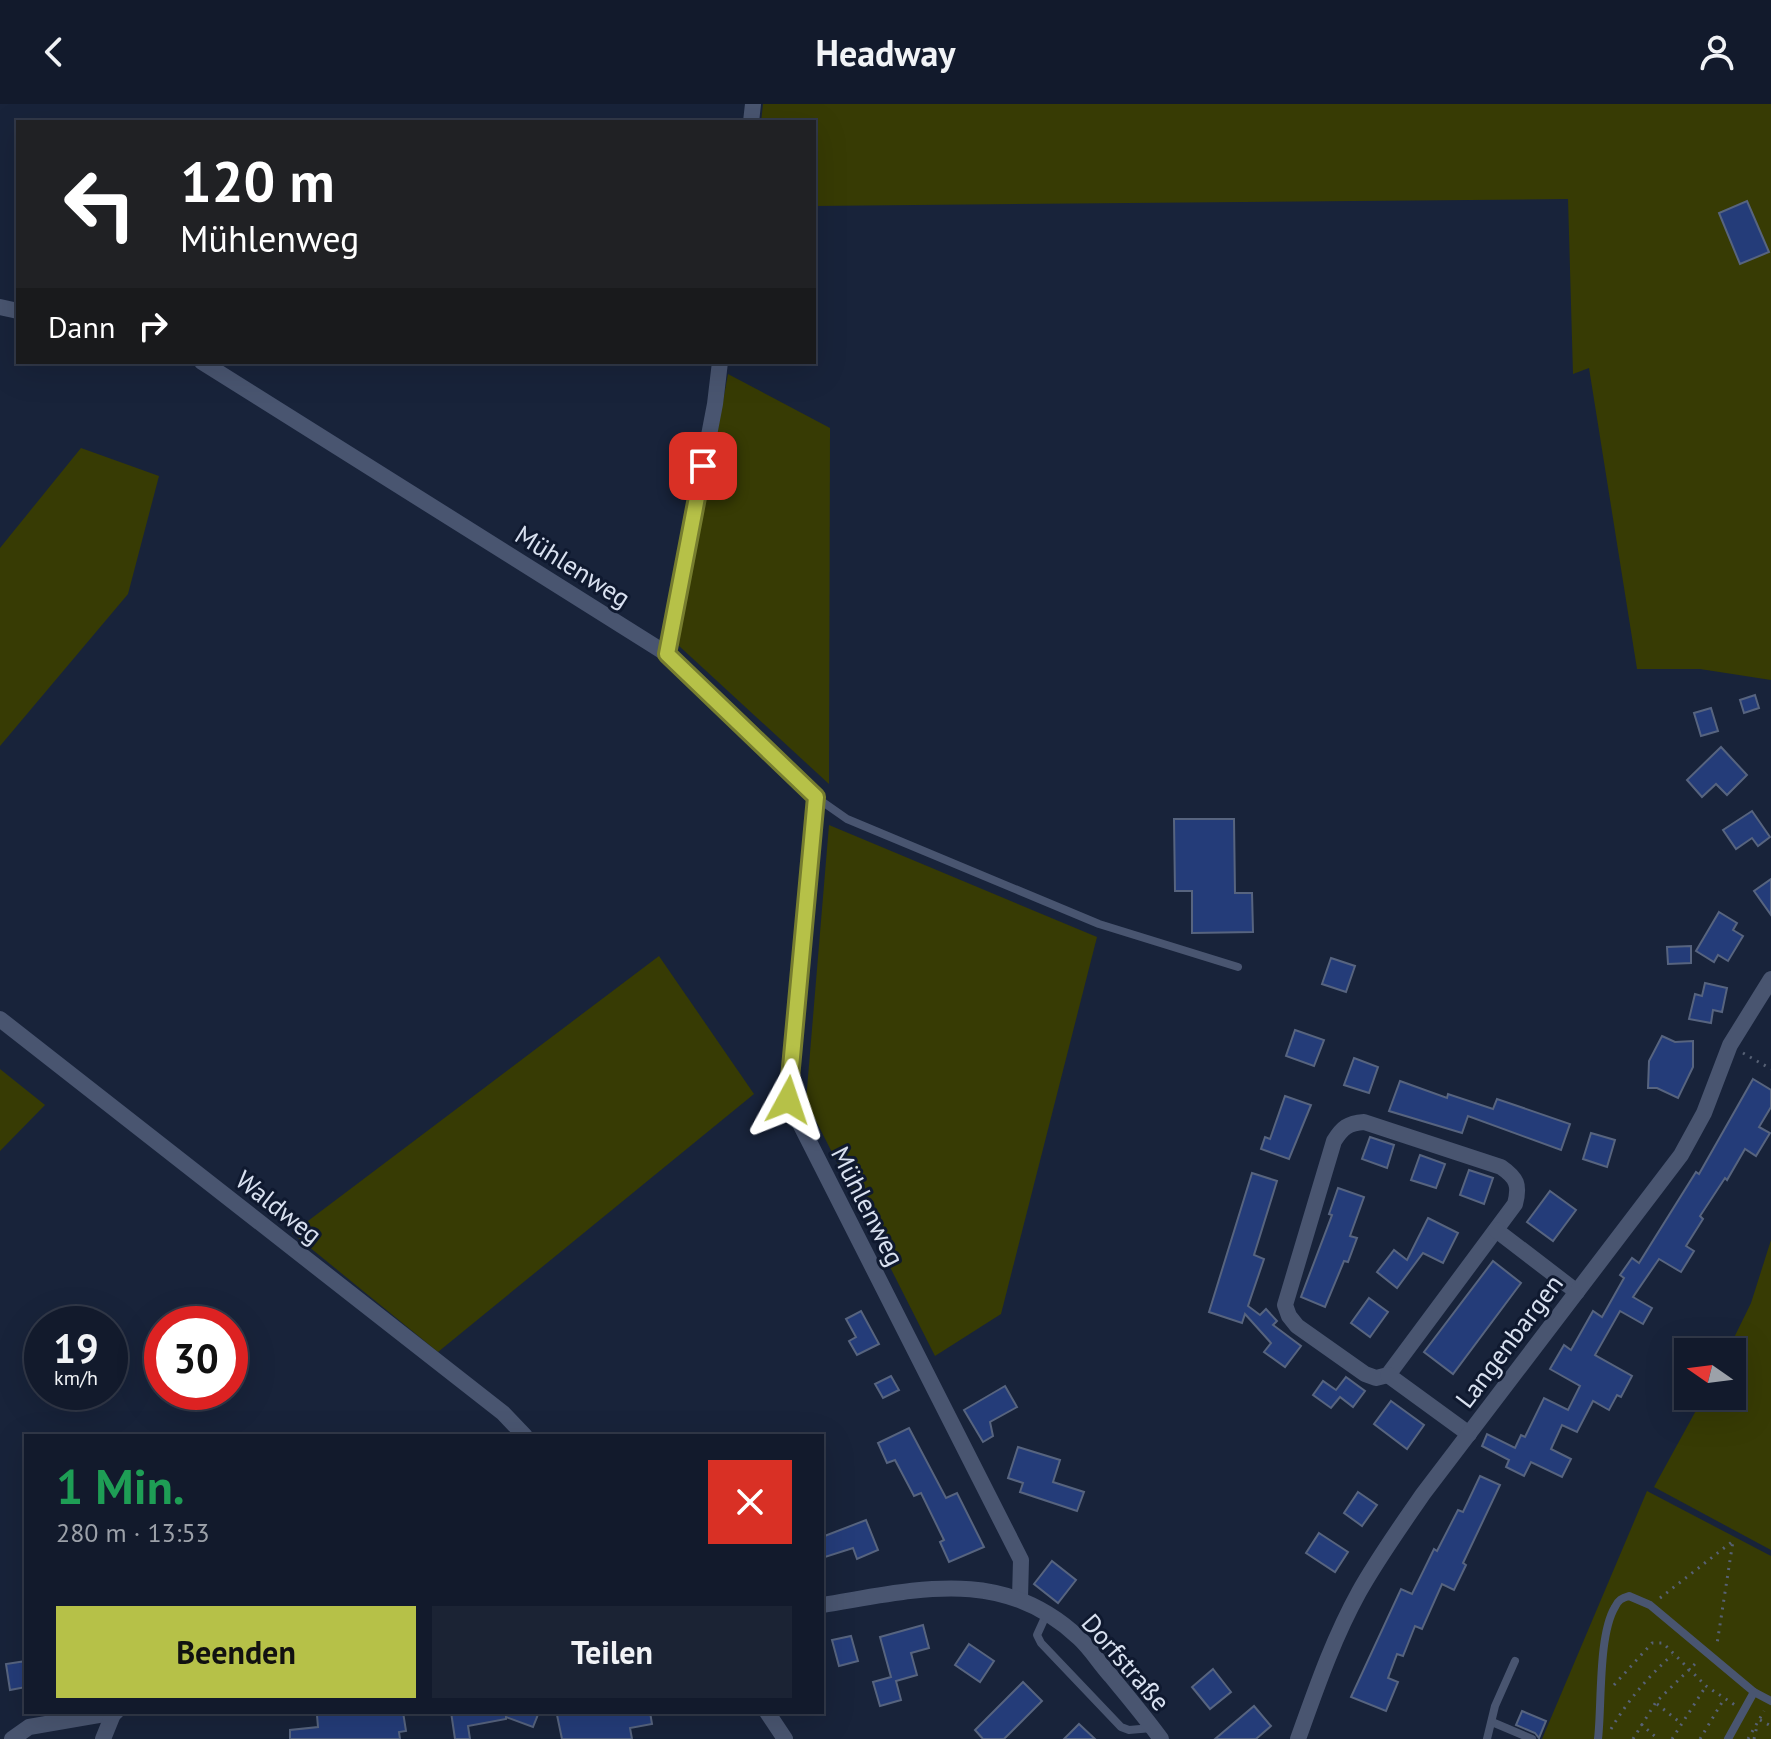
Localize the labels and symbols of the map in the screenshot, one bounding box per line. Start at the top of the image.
pin [669,432,737,500]
street label: Mühlenweg [509,518,637,614]
position arrow [746,1058,830,1142]
street label: Mühlenweg [824,1141,912,1271]
street label: Waldweg [229,1163,329,1251]
street label: Langenbargen [1448,1268,1570,1414]
speed limit sign: 30 [144,1306,248,1410]
north arrow [1674,1338,1746,1410]
street label: Dorfstraße [1075,1607,1177,1717]

